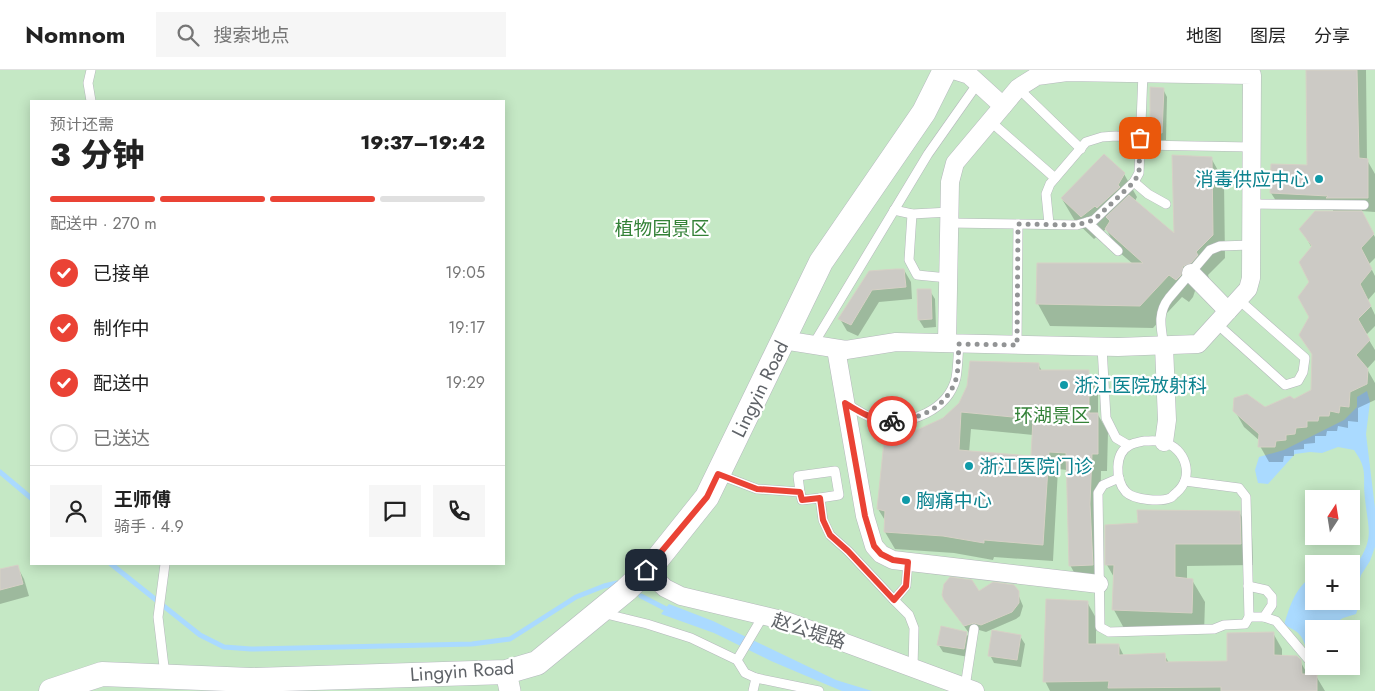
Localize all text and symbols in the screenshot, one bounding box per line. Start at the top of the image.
search box [156,12,506,57]
text: Nomnom [25,17,126,52]
icon: search [174,21,202,49]
text: 搜索地点 [214,22,290,49]
text: 地图 [1186,23,1222,49]
text: 图层 [1250,23,1286,49]
text: 分享 [1314,23,1350,49]
text: 预计还需 [50,113,114,136]
pin [1119,117,1161,159]
icon: bag [1126,124,1154,152]
text: 19:37–19:42 [360,129,485,156]
text: 3 分钟 [50,132,144,178]
place label: 消毒供应中心 [1195,166,1309,193]
marker: 消毒供应中心 [1313,173,1325,185]
text: 配送中 · 270 m [50,212,157,235]
park label: 植物园景区 [614,215,710,242]
icon: check [50,259,78,287]
text: 已接单 [93,260,150,287]
text: 19:05 [445,261,485,284]
icon: check [50,314,78,342]
text: 制作中 [93,315,150,342]
text: 19:17 [448,316,485,339]
street label: Lingyin Road [725,336,795,442]
icon: check [50,369,78,397]
text: 配送中 [93,370,150,397]
text: 19:29 [445,371,485,394]
place label: 浙江医院放射科 [1074,372,1207,399]
marker: 浙江医院放射科 [1058,379,1070,391]
courier [867,396,917,446]
park label: 环湖景区 [1014,402,1090,429]
icon: bike [878,407,906,435]
text: 已送达 [93,425,150,452]
place label: 浙江医院门诊 [979,453,1093,480]
marker: 浙江医院门诊 [963,460,975,472]
button: person [50,485,102,537]
button: chat [369,485,421,537]
button: phone [433,485,485,537]
text: 王师傅 [114,486,171,513]
place label: 胸痛中心 [916,487,992,514]
north arrow [1305,490,1360,545]
map controls [1305,490,1360,675]
marker: 胸痛中心 [900,494,912,506]
text: 骑手 · 4.9 [114,515,184,538]
pin [625,549,667,591]
button: + [1305,555,1360,610]
icon: home [632,556,660,584]
street label: 赵公堤路 [769,606,849,656]
button: − [1305,620,1360,675]
street label: Lingyin Road [409,654,515,688]

